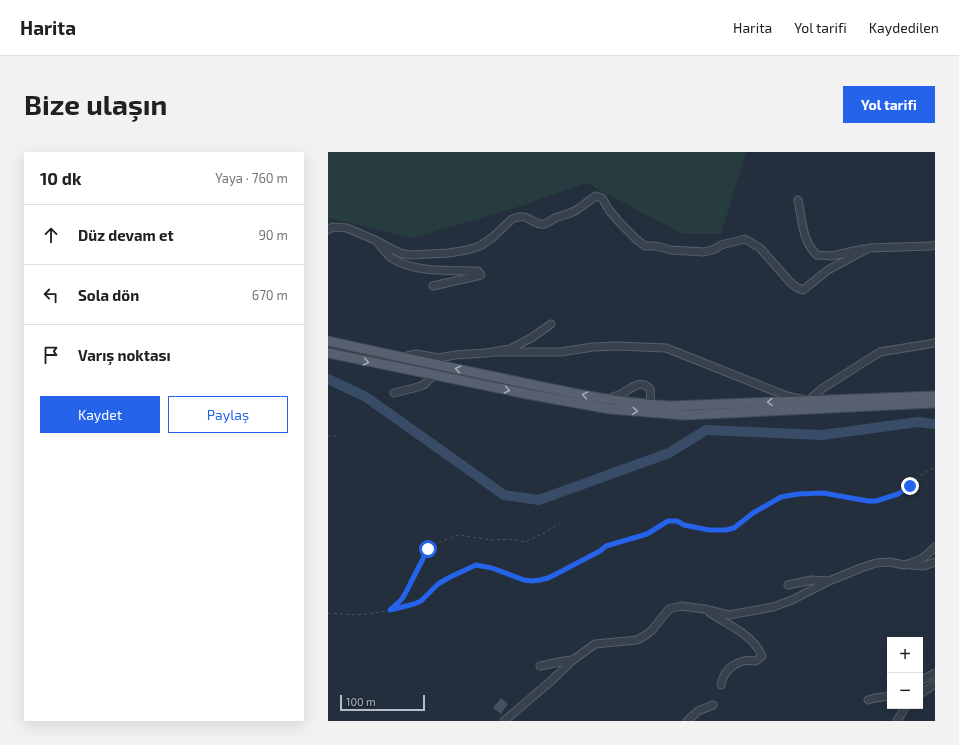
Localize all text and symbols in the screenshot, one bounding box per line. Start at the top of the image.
text: Harita [20,16,76,39]
text: Harita [733,19,772,36]
text: Yol tarifi [794,19,847,36]
text: Kaydedilen [869,19,939,36]
button: Yol tarifi [843,86,935,123]
text: Bize ulaşın [24,87,167,121]
text: 10 dk [40,168,81,188]
text: Yaya · 760 m [215,170,288,186]
icon: ahead [40,224,62,246]
text: Düz devam et [78,226,174,244]
text: 90 m [258,227,288,243]
icon: left [40,284,62,306]
text: Sola dön [78,286,139,304]
text: 670 m [252,287,288,303]
icon: arrive [40,344,62,366]
text: Varış noktası [78,346,171,364]
one-way arrow [363,357,369,365]
one-way arrow [454,366,461,374]
one-way arrow [504,386,510,394]
one-way arrow [582,392,588,400]
button: Kaydet [40,396,160,433]
button: Paylaş [168,396,288,433]
one-way arrow [767,398,773,407]
one-way arrow [632,406,638,415]
route end [901,477,919,495]
route start [419,540,437,558]
map controls [887,637,923,709]
button: + [887,637,923,673]
button: − [887,673,923,709]
scale bar [340,693,425,712]
text: 100 m [346,695,376,708]

